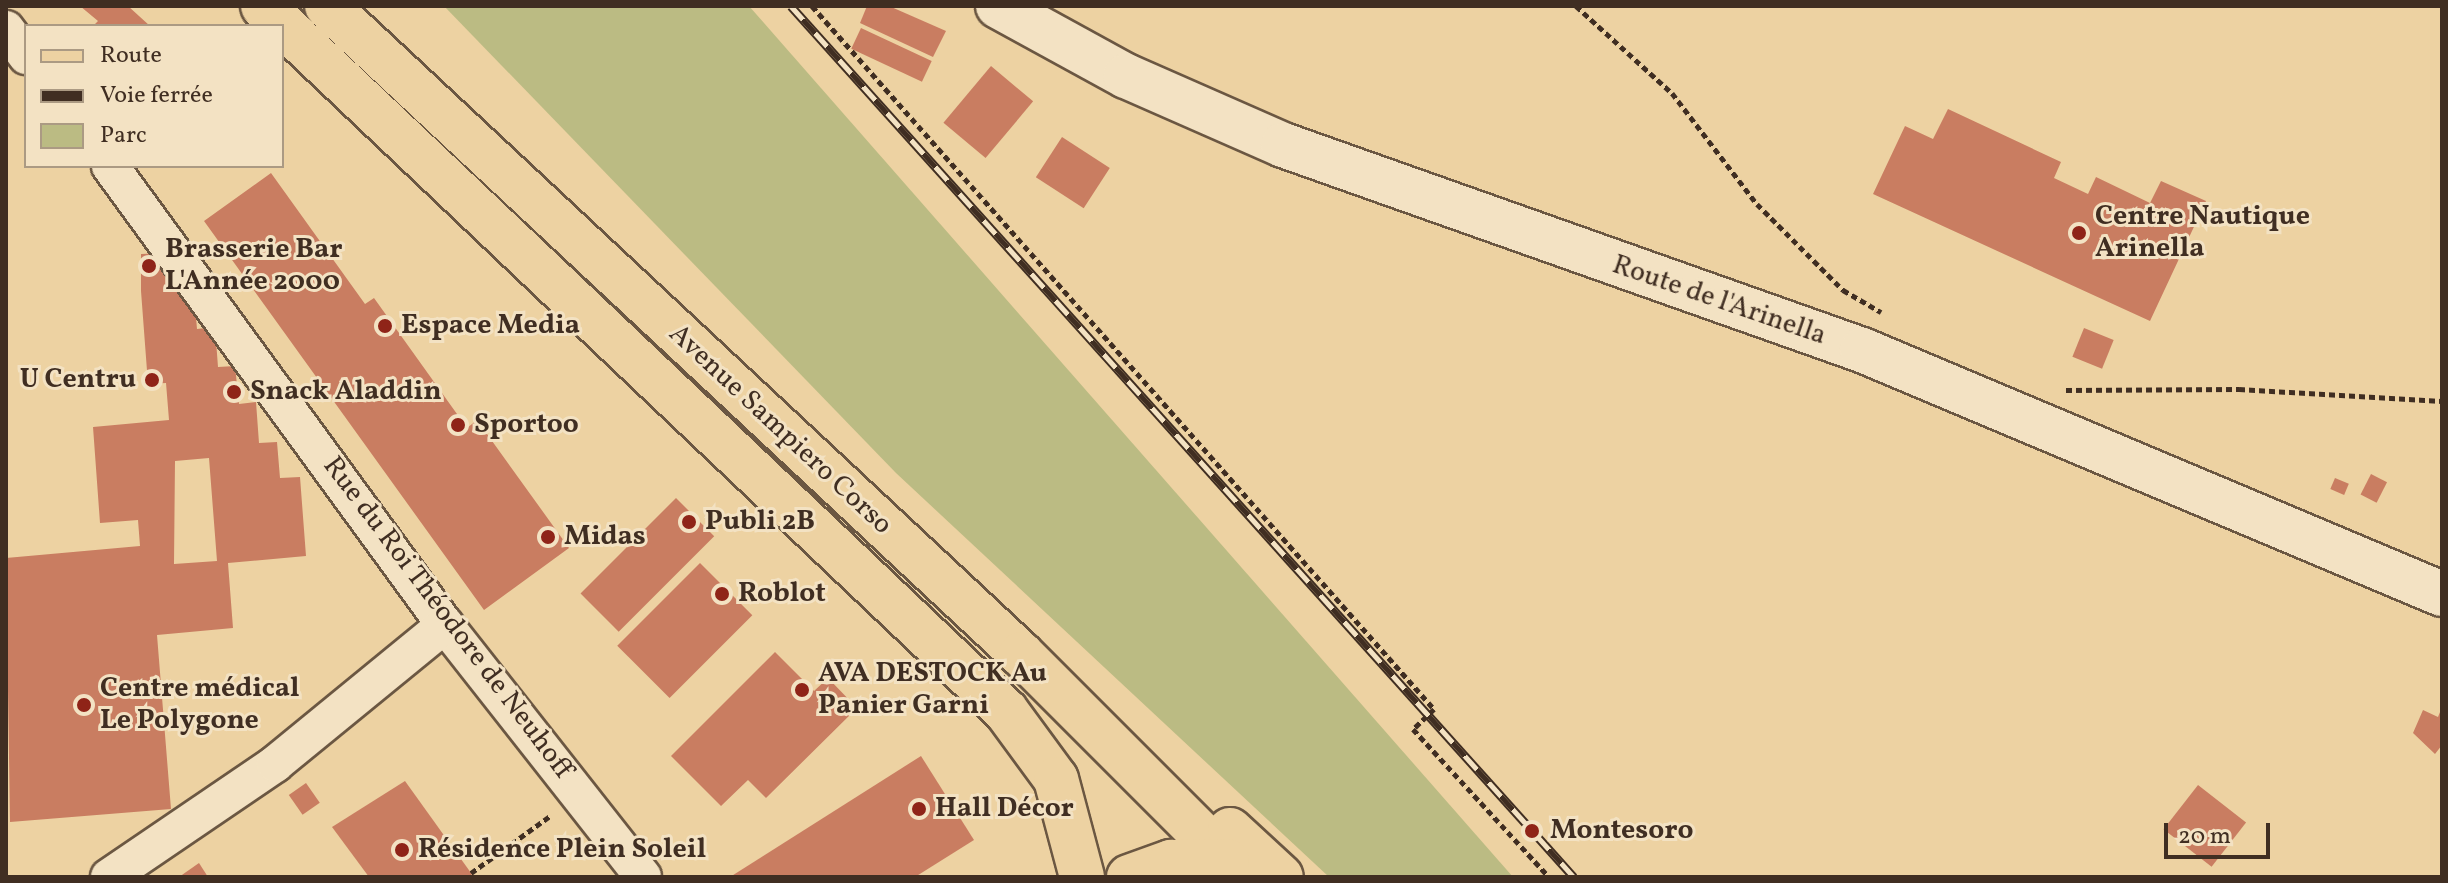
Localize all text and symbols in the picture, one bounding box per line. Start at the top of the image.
legend [24,24,284,168]
text: Route [100,39,162,73]
text: Voie ferrée [100,79,213,113]
text: Parc [100,119,147,153]
place label: Centre Nautique Arinella [2095,200,2310,266]
marker: Centre Nautique Arinella [2070,224,2088,242]
place label: Brasserie Bar L'Année 2000 [165,233,343,299]
street label: Route de l'Arinella [1608,249,1830,353]
marker: Brasserie Bar L'Année 2000 [140,257,158,275]
place label: Espace Media [401,309,580,343]
marker: Espace Media [376,317,394,335]
street label: Avenue Sampiero Corso [661,318,899,542]
place label: U Centru [20,363,136,397]
marker: U Centru [143,371,161,389]
place label: Snack Aladdin [250,375,442,409]
marker: Snack Aladdin [225,383,243,401]
place label: Sportoo [474,408,579,442]
marker: Sportoo [449,416,467,434]
street label: Rue du Roi Théodore de Neuhoff [315,450,579,786]
place label: Publi 2B [705,505,815,539]
marker: Publi 2B [680,513,698,531]
place label: Midas [564,520,646,554]
marker: Midas [539,528,557,546]
place label: Roblot [738,577,826,611]
marker: Roblot [713,585,731,603]
place label: AVA DESTOCK Au Panier Garni [818,657,1047,723]
place label: Centre médical Le Polygone [100,672,300,738]
marker: AVA DESTOCK Au Panier Garni [793,681,811,699]
marker: Centre médical Le Polygone [75,696,93,714]
place label: Hall Décor [935,792,1074,826]
marker: Hall Décor [910,800,928,818]
scale bar [2168,807,2274,857]
place label: Montesoro [1550,814,1693,848]
marker: Montesoro [1521,820,1543,842]
text: 20 m [2178,820,2231,854]
place label: Résidence Plein Soleil [418,833,706,867]
marker: Résidence Plein Soleil [393,841,411,859]

